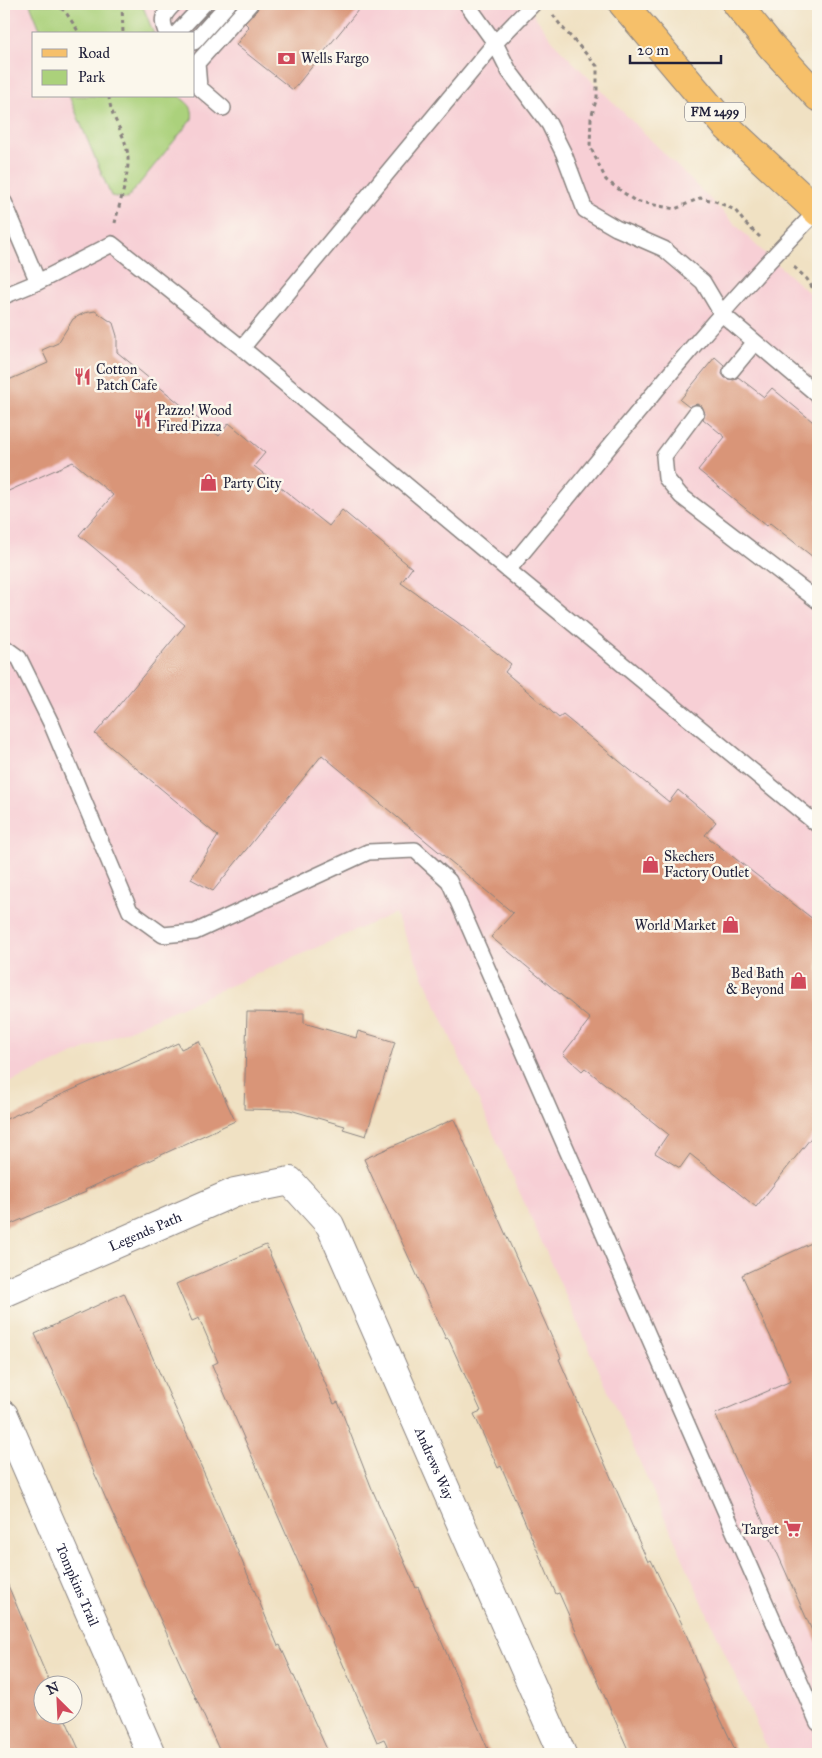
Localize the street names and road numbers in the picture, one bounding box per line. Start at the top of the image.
road number: FM 2499 [685,102,745,121]
street label: Legends Path [106,1208,184,1255]
street label: Andrews Way [411,1424,458,1503]
street label: Tompkins Trail [52,1541,103,1629]

